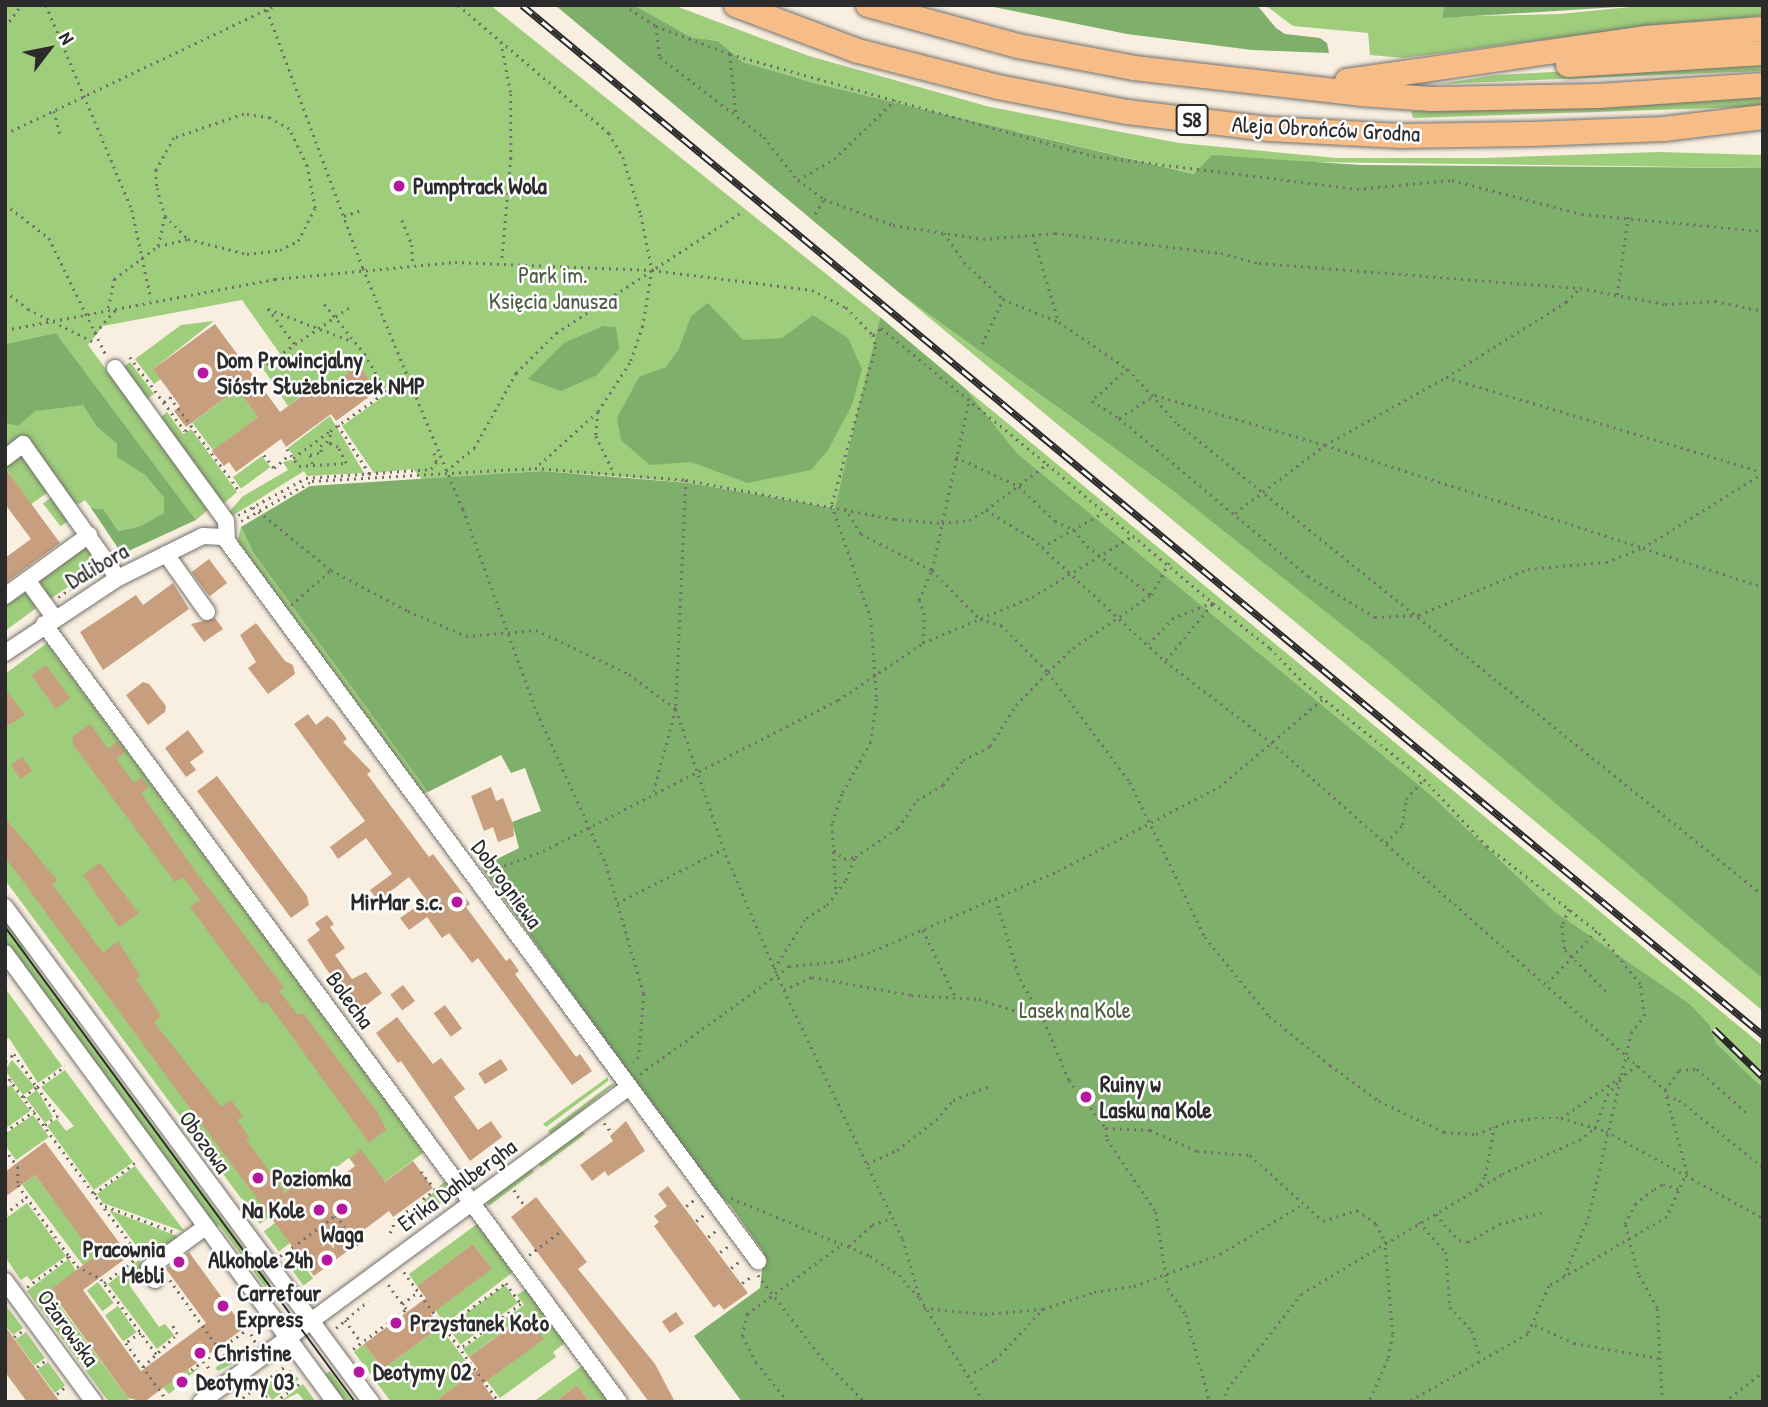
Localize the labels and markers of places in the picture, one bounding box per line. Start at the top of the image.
place label: Pumptrack Wola [413,172,547,200]
marker: Pumptrack Wola [391,178,407,194]
place label: Dom Prowincjalny Sióstr Służebniczek NMP [217,346,425,400]
marker: Dom Prowincjalny Sióstr Służebniczek NMP [195,365,211,381]
place label: MirMar s.c. [351,888,443,916]
marker: MirMar s.c. [449,894,465,910]
place label: Ruiny w Lasku na Kole [1100,1070,1212,1124]
marker: Ruiny w Lasku na Kole [1078,1089,1094,1105]
place label: Poziomka [272,1164,351,1192]
marker: Poziomka [250,1170,266,1186]
place label: Na Kole [242,1196,305,1224]
marker: Waga [334,1201,350,1217]
marker: Na Kole [311,1202,327,1218]
place label: Waga [321,1220,363,1248]
place label: Pracownia Mebli [83,1235,165,1289]
place label: Alkohole 24h [208,1246,313,1274]
marker: Alkohole 24h [319,1252,335,1268]
marker: Pracownia Mebli [171,1254,187,1270]
place label: Carrefour Express [237,1279,321,1333]
marker: Carrefour Express [215,1298,231,1314]
place label: Przystanek Koło [410,1309,549,1337]
marker: Przystanek Koło [388,1315,404,1331]
place label: Christine [214,1339,292,1367]
marker: Christine [192,1345,208,1361]
place label: Deotymy 02 [373,1358,472,1386]
marker: Deotymy 02 [351,1364,367,1380]
place label: Deotymy 03 [196,1368,294,1396]
marker: Deotymy 03 [174,1374,190,1390]

